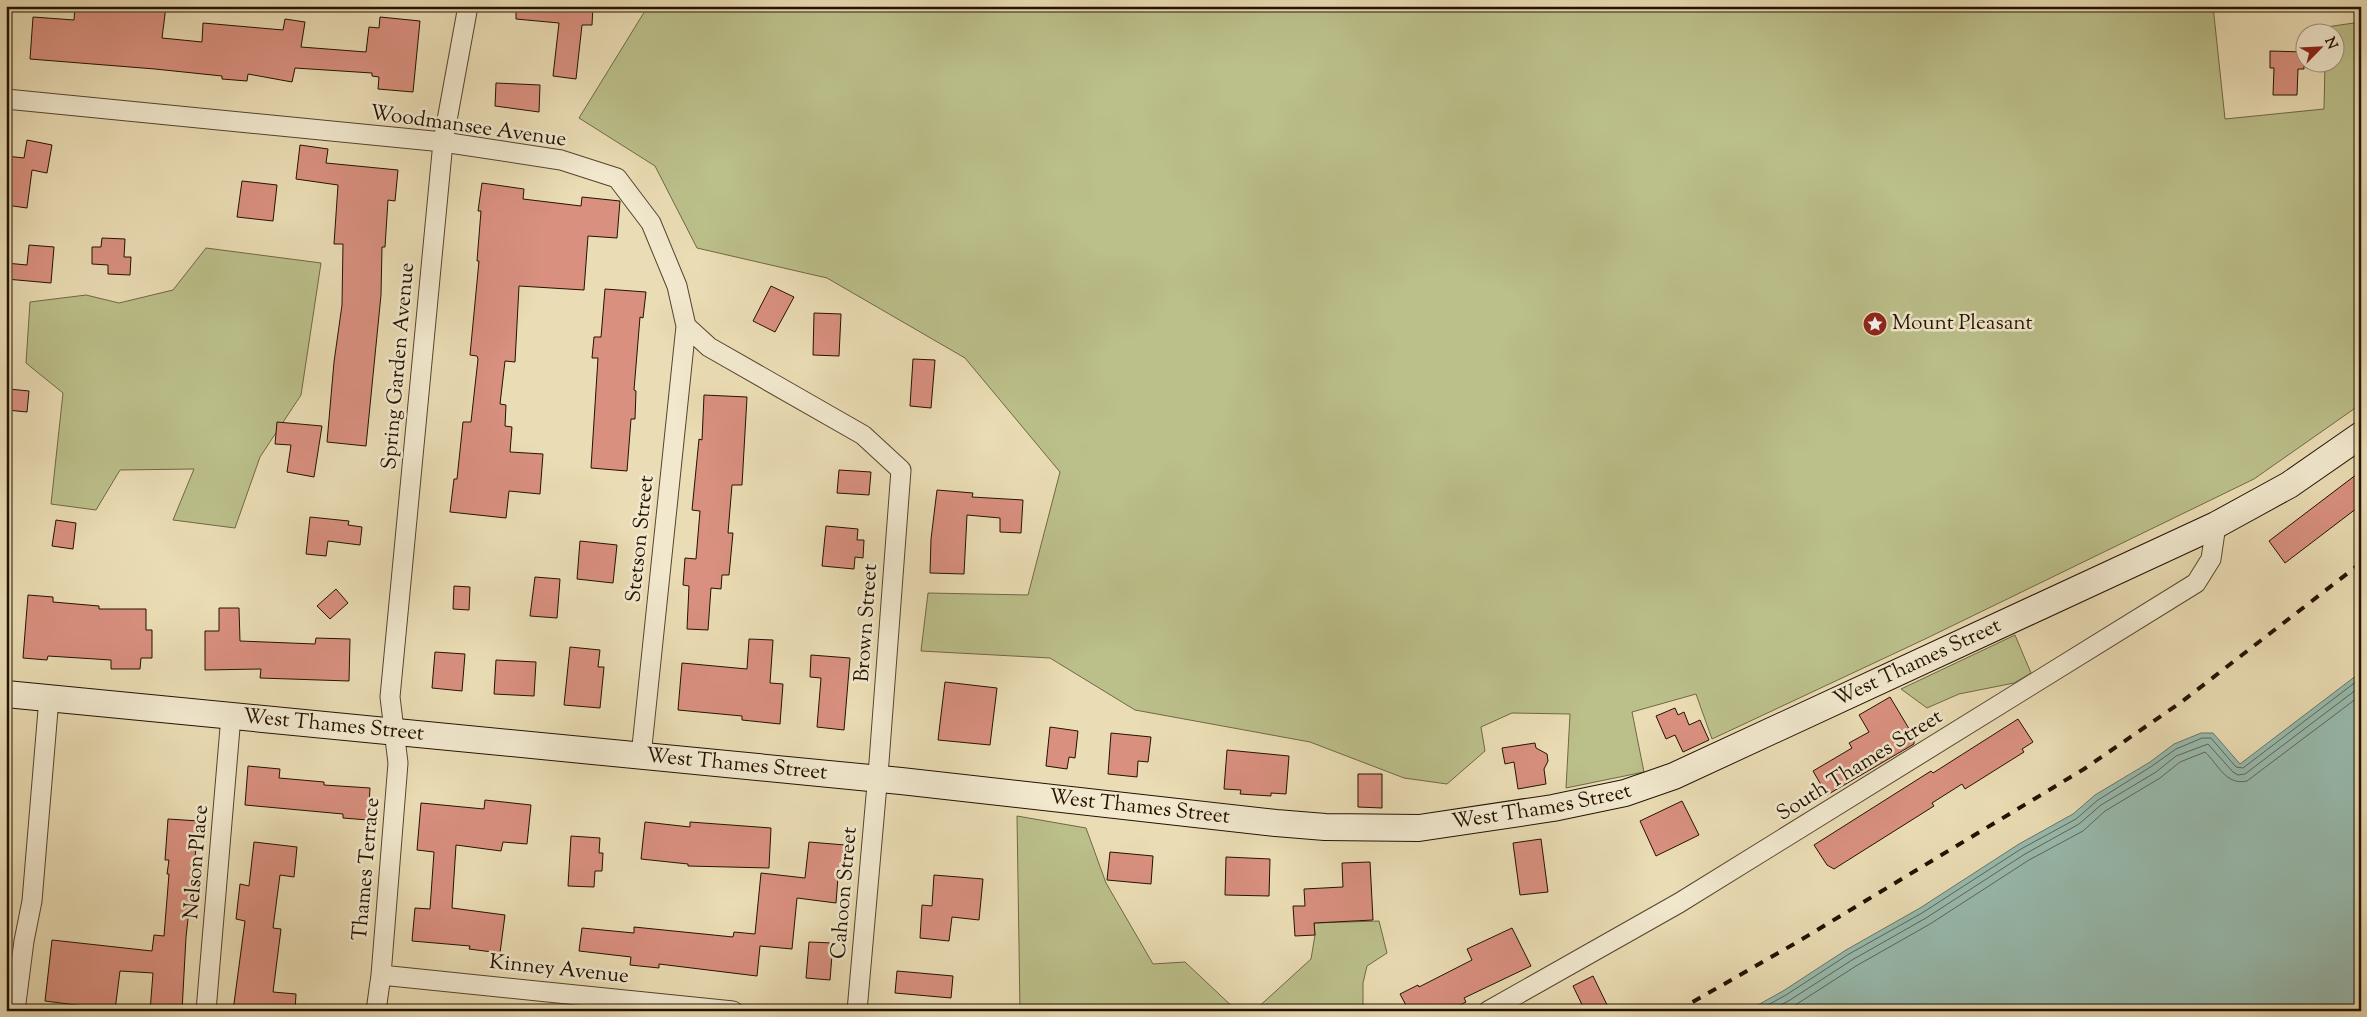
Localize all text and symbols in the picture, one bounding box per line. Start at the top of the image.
north arrow [2294,22,2344,72]
text: N [2319,34,2341,53]
street label: Woodmansee Avenue [368,98,568,156]
street label: Spring Garden Avenue [375,261,423,471]
place label: Mount Pleasant [1892,309,2033,339]
place icon: Mount Pleasant [1862,311,1888,337]
street label: Stetson Street [619,474,663,604]
street label: Brown Street [848,563,886,683]
street label: West Thames Street [1829,611,2006,715]
street label: West Thames Street [242,702,425,750]
street label: South Thames Street [1771,703,1949,829]
street label: West Thames Street [645,741,828,789]
street label: West Thames Street [1450,777,1636,838]
street label: West Thames Street [1047,783,1231,833]
street label: Thames Terrace [346,796,388,942]
street label: Nelson Place [177,803,217,921]
street label: Cahoon Street [824,826,866,960]
street label: Kinney Avenue [488,948,630,992]

